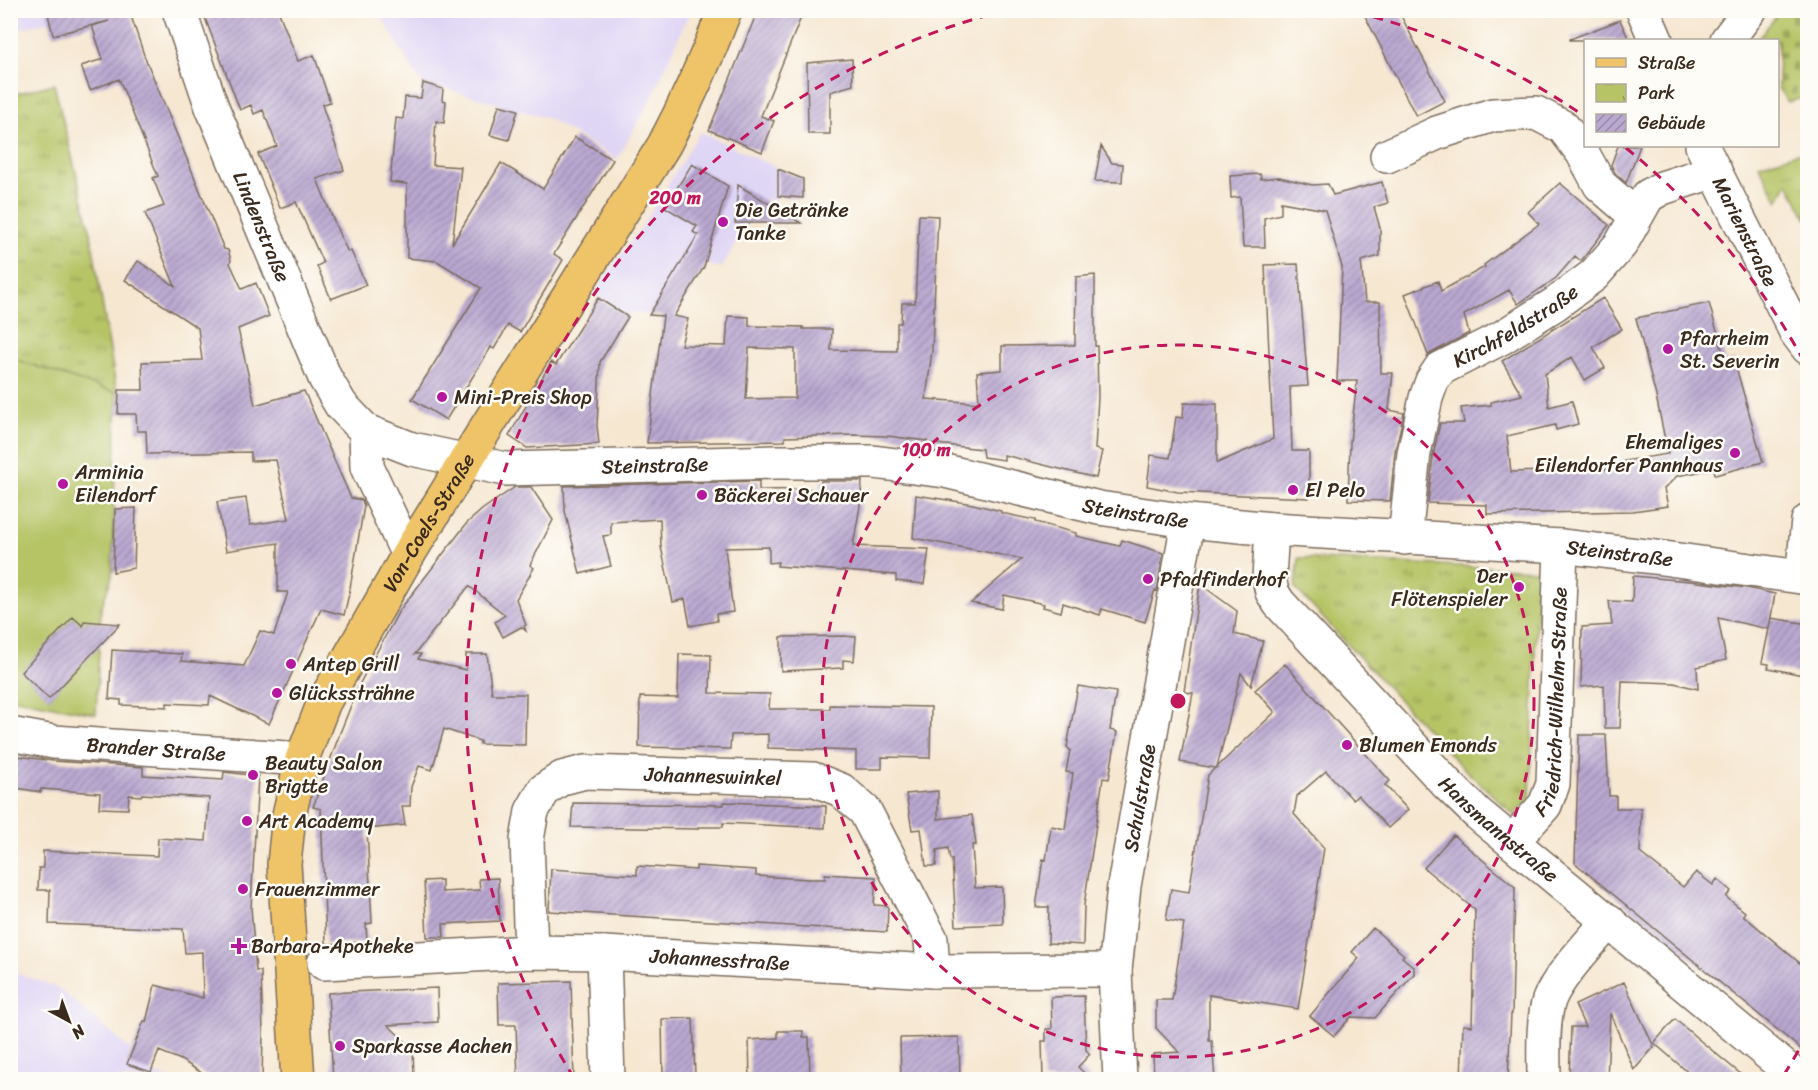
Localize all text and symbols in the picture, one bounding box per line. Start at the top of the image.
legend [1584,39,1779,147]
text: Straße [1638,47,1695,79]
text: Park [1638,77,1675,109]
text: Gebäude [1638,107,1706,139]
street label: Lindenstraße [223,166,300,288]
street label: Marienstraße [1702,171,1787,293]
text: 200 m [648,182,701,214]
place label: Die Getränke Tanke [735,193,849,251]
marker: Die Getränke Tanke [716,215,730,229]
street label: Kirchfeldstraße [1446,275,1586,378]
place label: Pfarrheim St. Severin [1680,321,1780,379]
marker: Pfarrheim St. Severin [1661,342,1675,356]
place label: Mini-Preis Shop [454,380,592,415]
marker: Mini-Preis Shop [435,390,449,404]
place label: Ehemaliges Eilendorfer Pannhaus [1534,425,1724,483]
text: 100 m [902,434,951,466]
street label: Von-Coels-Straße [373,446,485,599]
marker: Ehemaliges Eilendorfer Pannhaus [1728,446,1742,460]
street label: Steinstraße [601,447,709,485]
place label: Arminia Eilendorf [74,455,158,513]
place label: El Pelo [1305,473,1365,508]
marker: Arminia Eilendorf [56,477,70,491]
place label: Bäckerei Schauer [714,478,869,513]
marker: El Pelo [1286,483,1300,497]
marker: Bäckerei Schauer [695,488,709,502]
street label: Steinstraße [1079,488,1191,539]
street label: Steinstraße [1564,530,1675,577]
place label: Der Flötenspieler [1391,559,1509,617]
place label: Pfadfinderhof [1160,562,1289,597]
marker: Pfadfinderhof [1141,572,1155,586]
marker: Der Flötenspieler [1512,580,1526,594]
street label: Friedrich-Wilhelm-Straße [1525,586,1578,825]
place label: Antep Grill [302,647,400,682]
marker: Antep Grill [284,657,298,671]
place label: Glückssträhne [289,676,415,711]
marker: Glückssträhne [270,686,284,700]
centre of rings [1168,691,1188,711]
street label: Brander Straße [85,727,227,772]
place label: Blumen Emonds [1359,728,1497,763]
marker: Blumen Emonds [1340,738,1354,752]
street label: Schulstraße [1113,741,1167,855]
place label: Beauty Salon Brigtte [265,746,382,804]
street label: Johanneswinkel [643,757,783,796]
street label: Hansmannstraße [1430,767,1567,892]
marker: Beauty Salon Brigtte [246,768,260,782]
place label: Art Academy [258,804,374,839]
marker: Art Academy [240,814,254,828]
place label: Frauenzimmer [255,872,380,907]
marker: Frauenzimmer [236,882,250,896]
place label: Barbara-Apotheke [251,929,414,964]
street label: Johannesstraße [648,938,790,981]
marker: Barbara-Apotheke [232,939,246,953]
north arrow [39,991,99,1051]
text: N [64,1017,93,1047]
place label: Sparkasse Aachen [352,1029,512,1064]
marker: Sparkasse Aachen [333,1039,347,1053]

